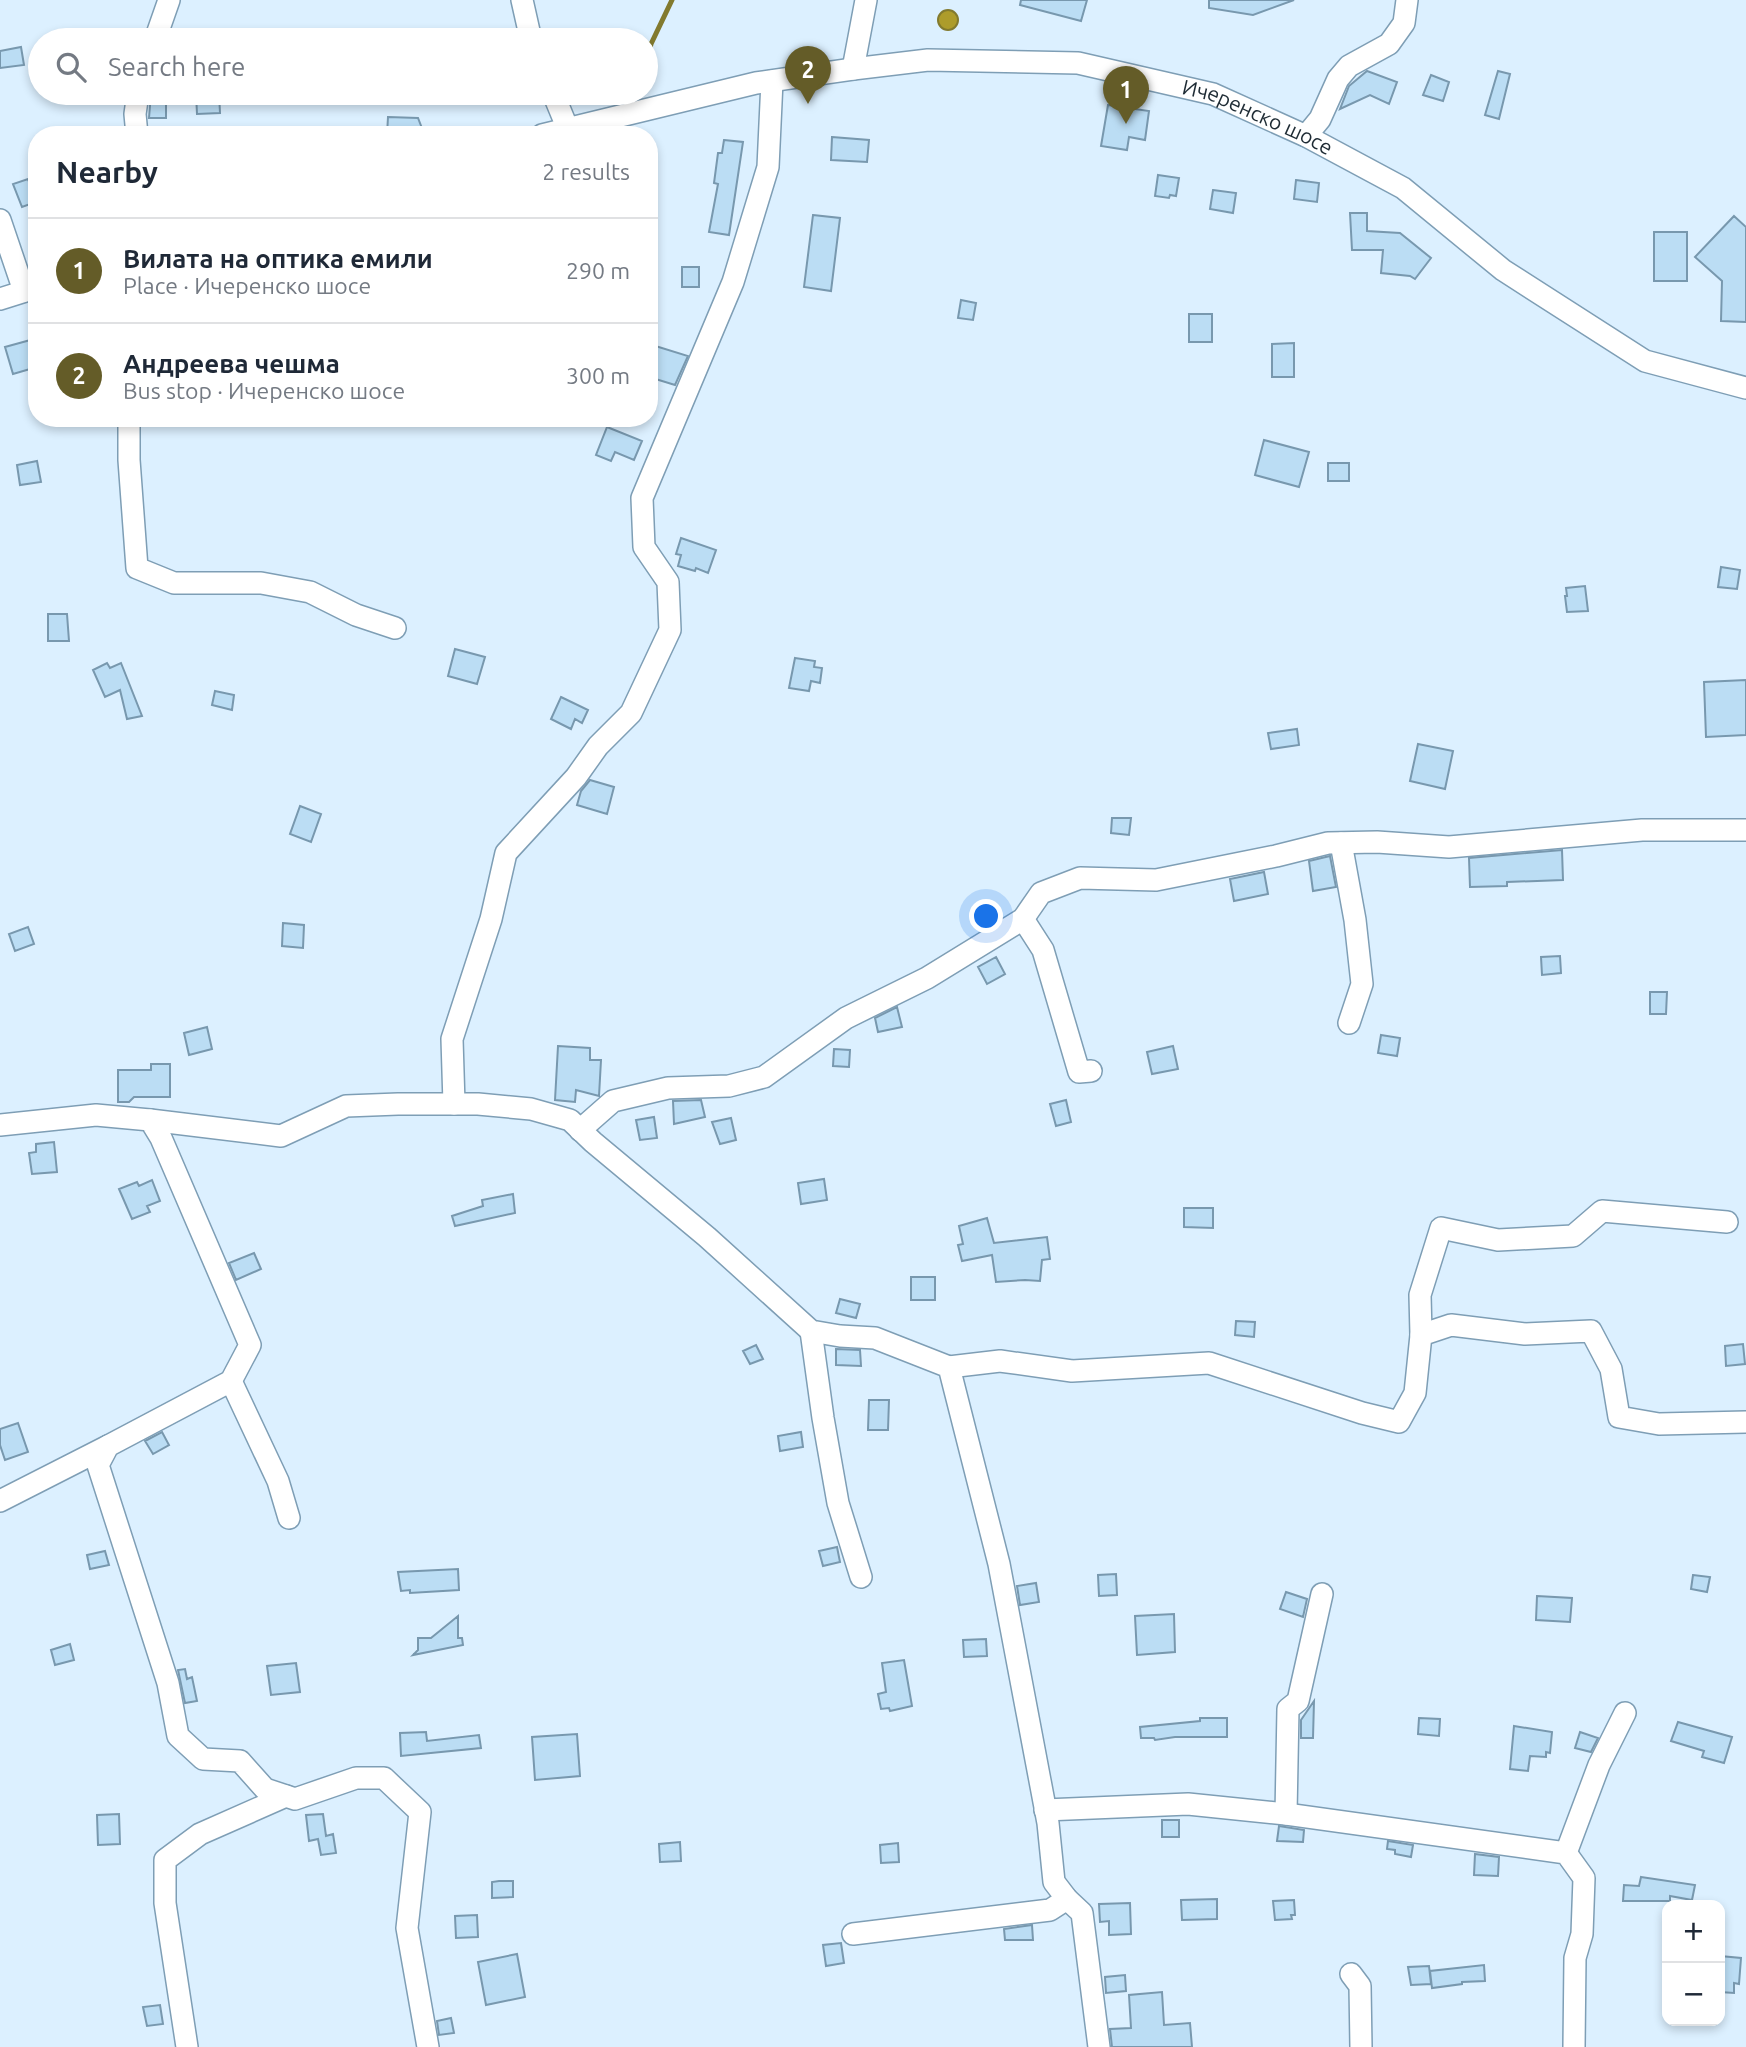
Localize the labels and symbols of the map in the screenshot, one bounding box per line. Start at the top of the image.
pin: 2 [785,46,831,104]
pin: 1 [1103,66,1149,124]
street label: Ичеренско шосе [1180,74,1337,159]
your location [969,899,1003,933]

